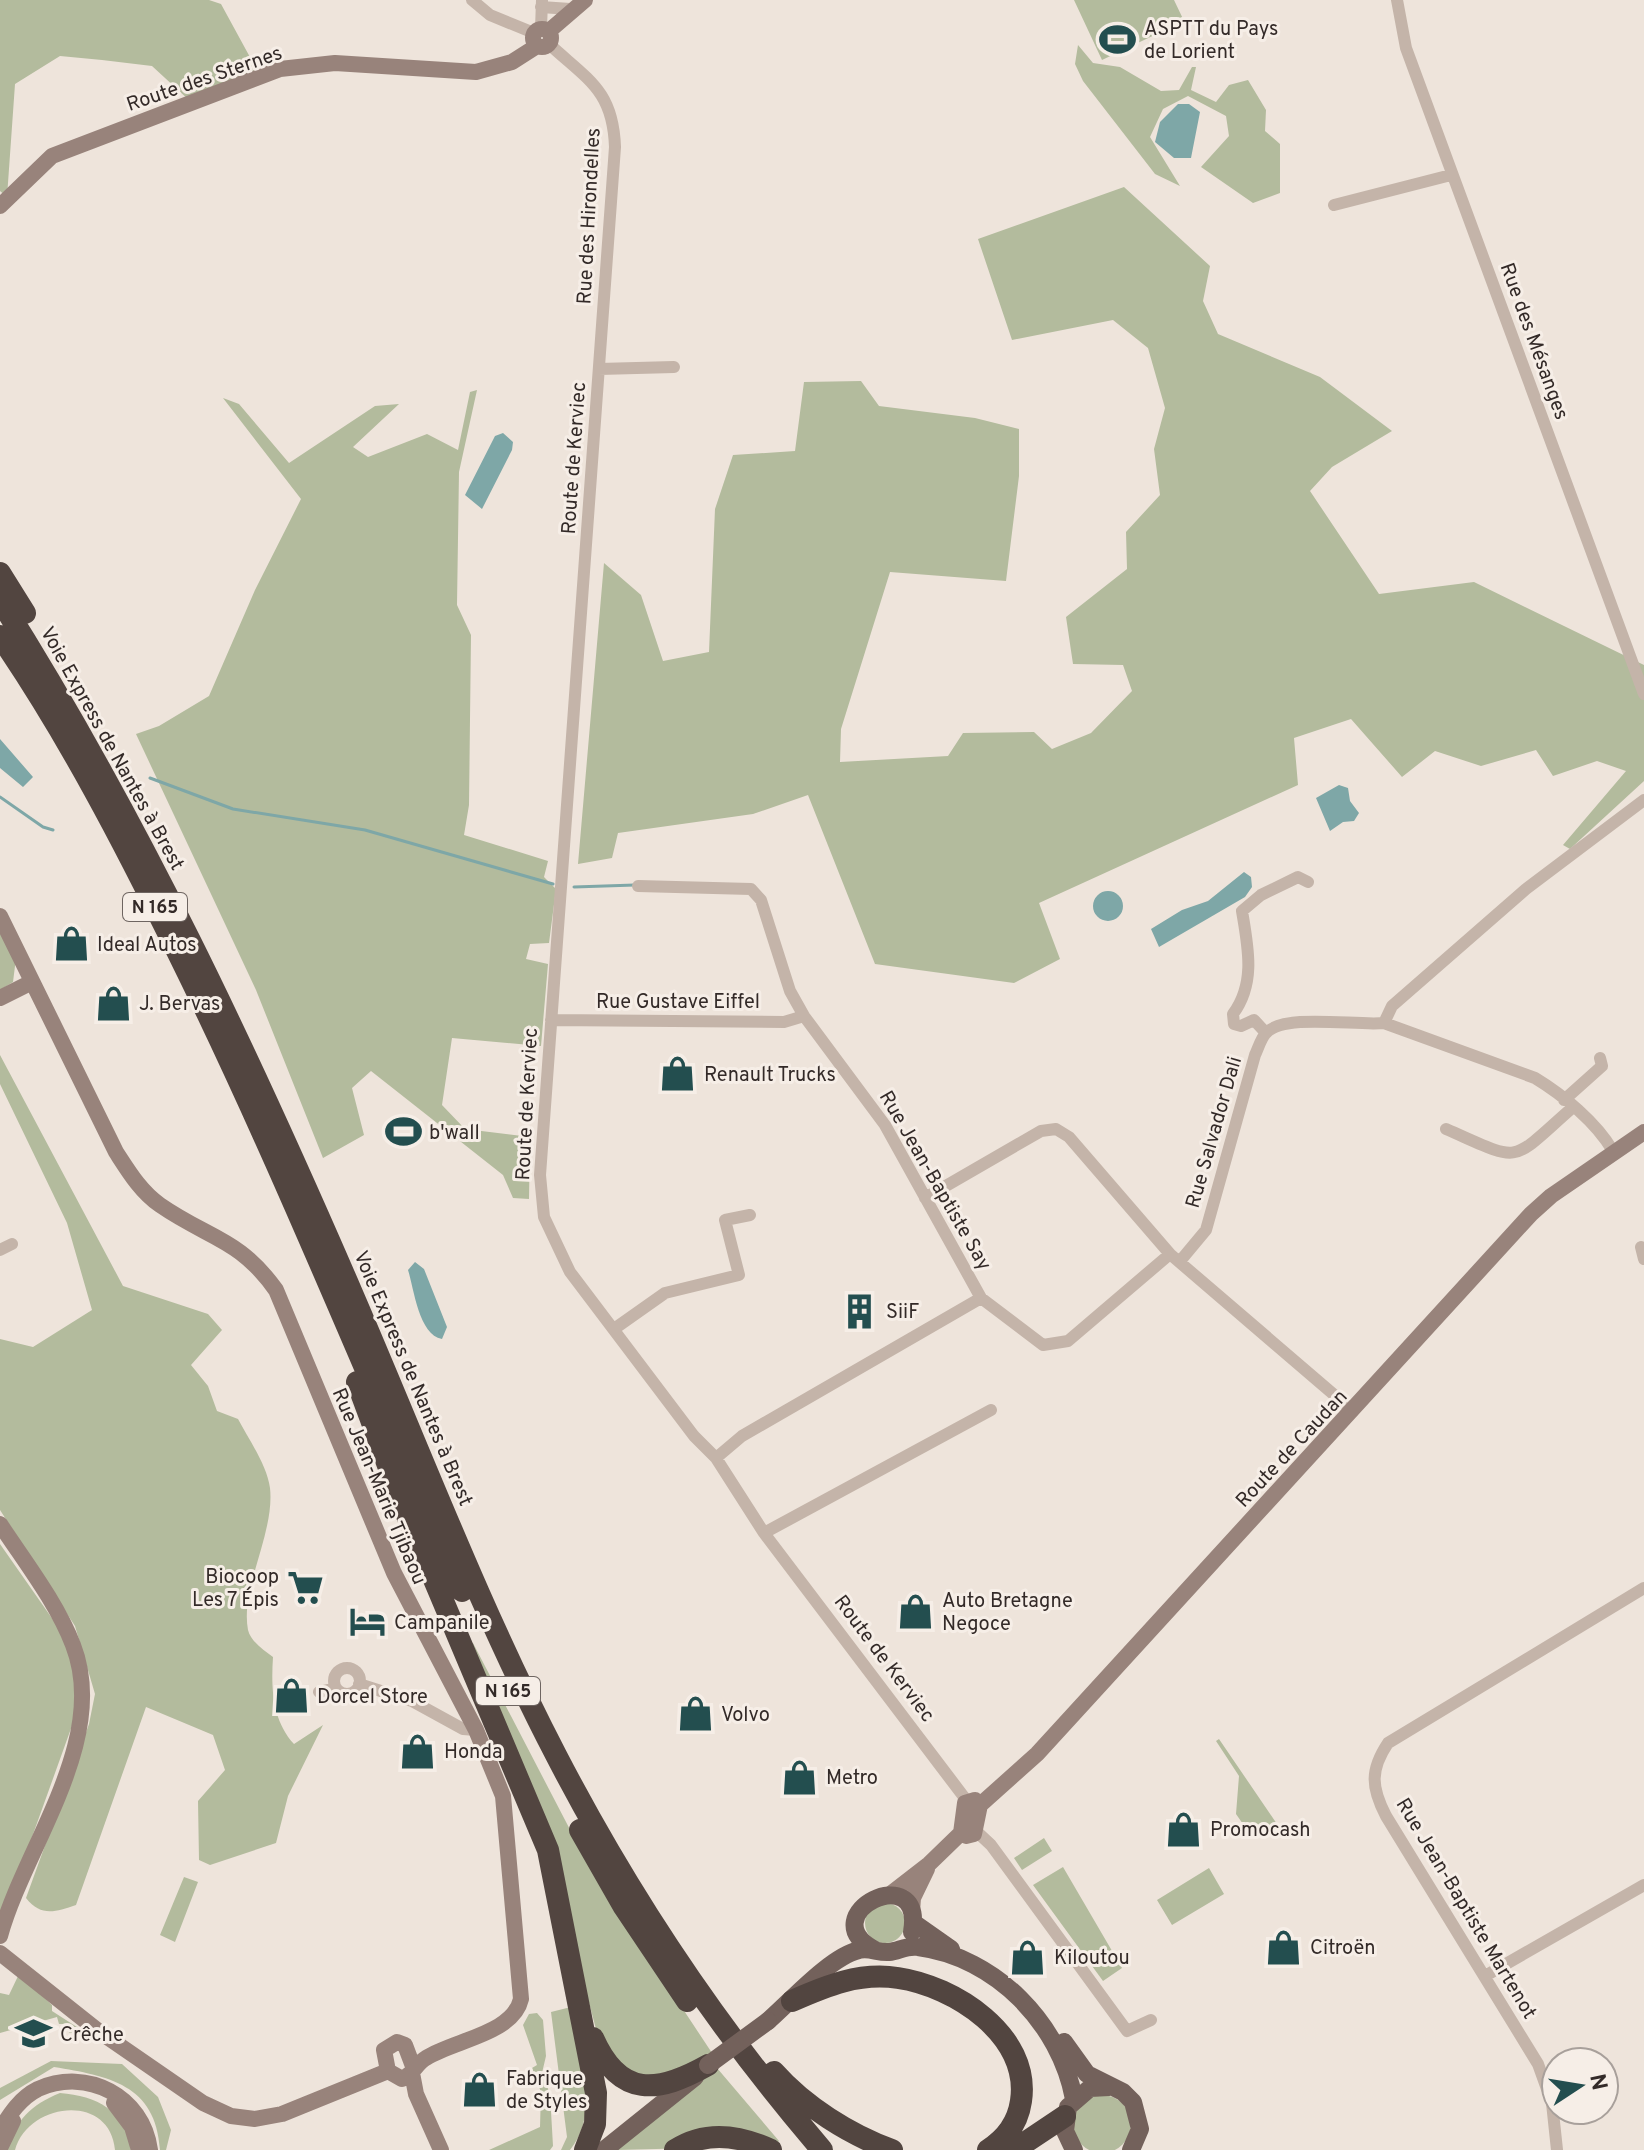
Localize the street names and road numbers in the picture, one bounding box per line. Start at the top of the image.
street label: Route des Sternes [123,41,286,119]
street label: Rue des Hirondelles [572,127,608,305]
street label: Rue des Mésanges [1493,260,1574,424]
street label: Route de Kerviec [557,381,593,535]
street label: Voie Express de Nantes à Brest [33,623,189,875]
road number: N 165 [123,893,187,921]
street label: Rue Gustave Eiffel [596,990,760,1016]
street label: Route de Kerviec [511,1027,545,1181]
street label: Rue Salvador Dali [1181,1054,1249,1212]
street label: Rue Jean-Baptiste Say [872,1086,996,1276]
street label: Voie Express de Nantes à Brest [347,1247,478,1510]
street label: Rue Jean-Marie Tjibaou [325,1384,431,1589]
street label: Route de Caudan [1231,1385,1354,1514]
street label: Route de Kerviec [827,1590,940,1728]
road number: N 165 [476,1677,540,1705]
street label: Rue Jean-Baptiste Martenot [1389,1794,1542,2024]

